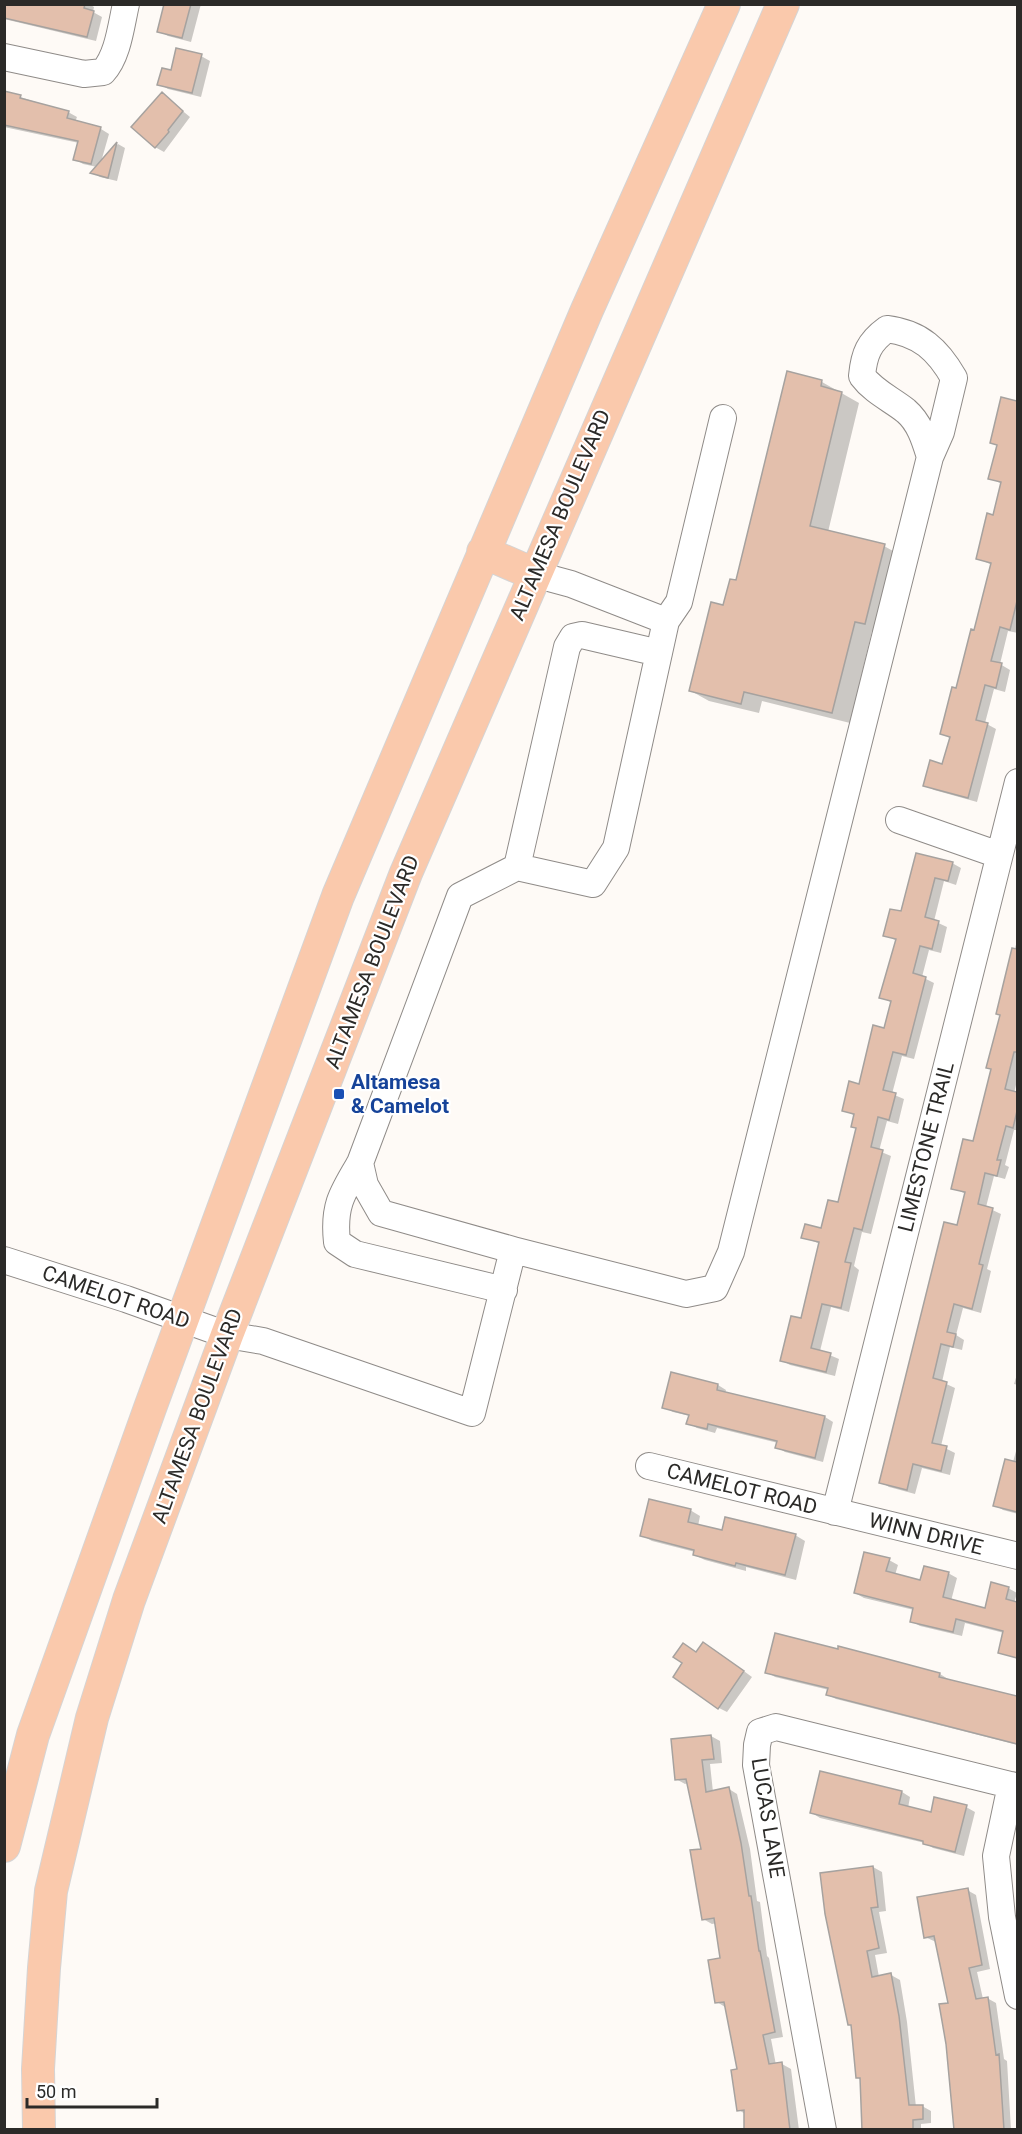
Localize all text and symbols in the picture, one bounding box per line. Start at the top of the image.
street label: ALTAMESA BOULEVARD [505,406,615,624]
street label: ALTAMESA BOULEVARD [320,852,424,1072]
street label: LIMESTONE TRAIL [893,1060,959,1234]
place label: Altamesa & Camelot [351,1070,449,1118]
marker: Altamesa & Camelot [332,1087,346,1101]
street label: CAMELOT ROAD [39,1261,193,1333]
street label: ALTAMESA BOULEVARD [147,1305,247,1527]
street label: CAMELOT ROAD [664,1459,820,1519]
street label: WINN DRIVE [866,1508,986,1560]
street label: LUCAS LANE [747,1756,789,1880]
scale bar [27,2071,158,2109]
text: 50 m [36,2081,76,2102]

